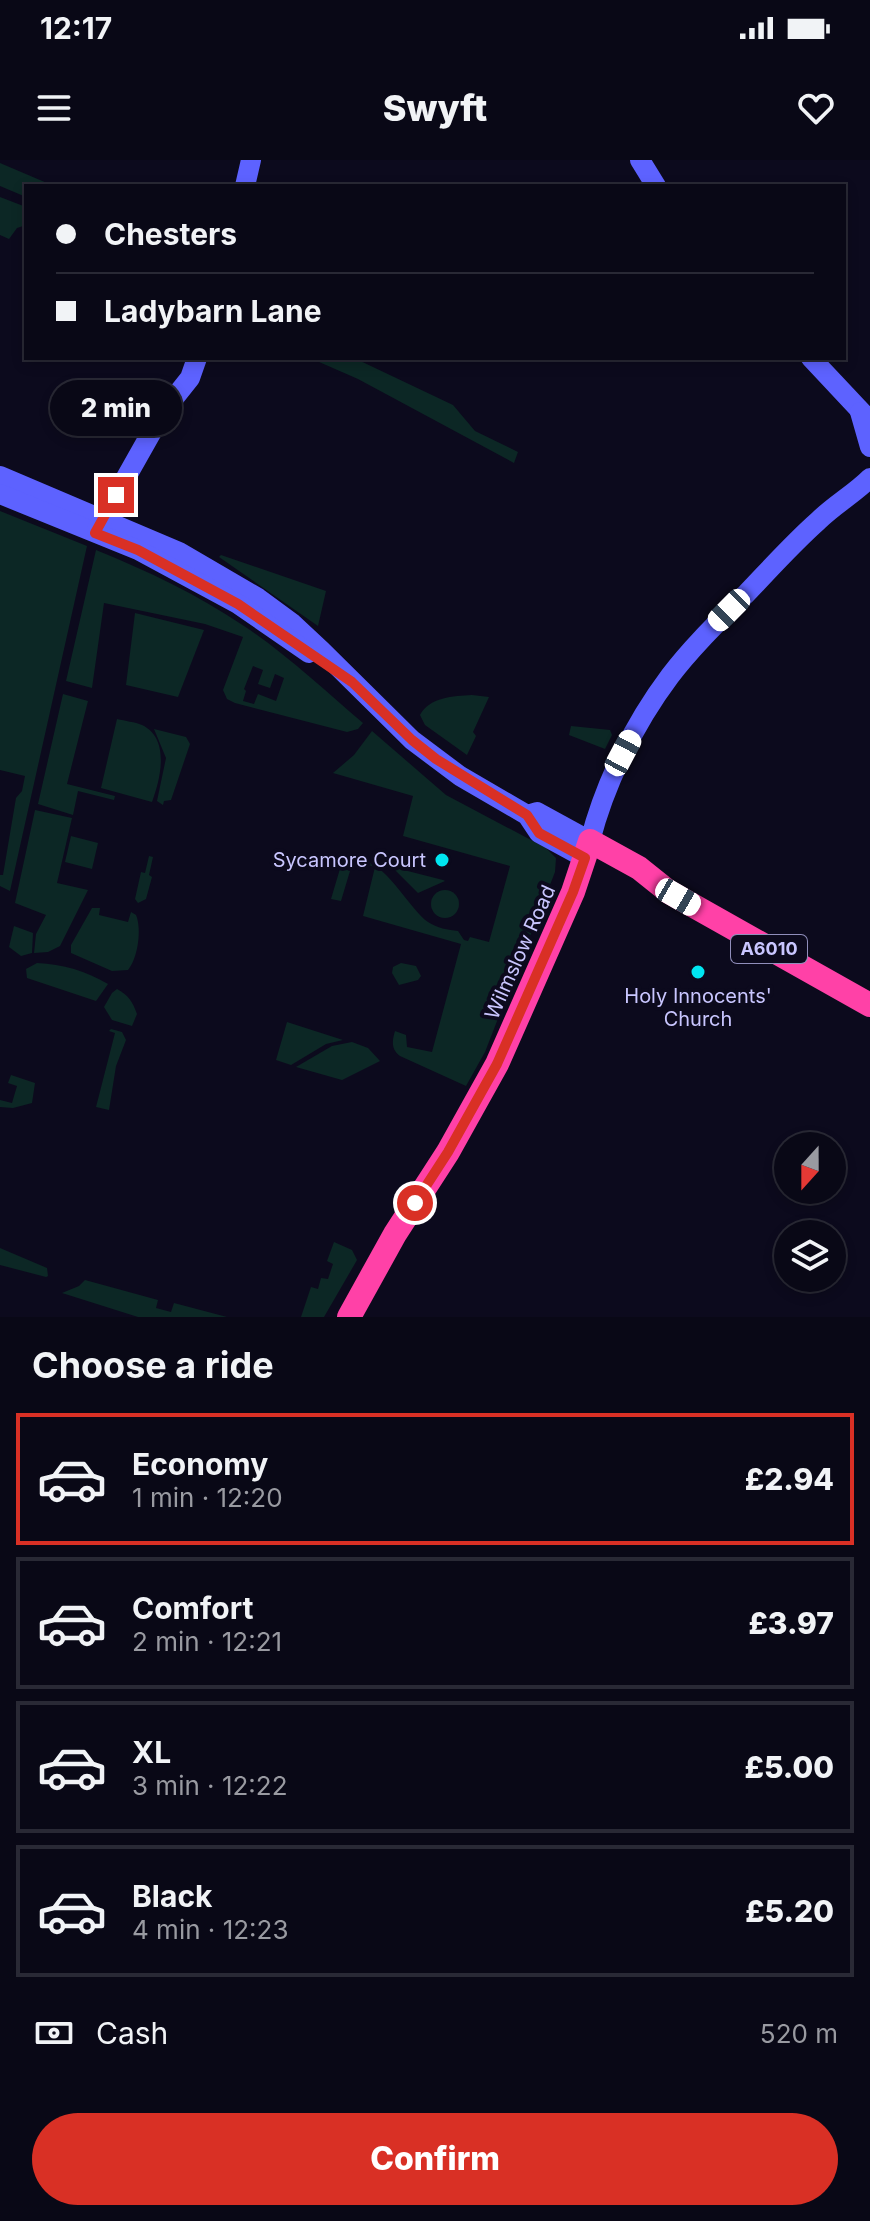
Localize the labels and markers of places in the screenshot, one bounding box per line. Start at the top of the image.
place label: Sycamore Court [273,848,426,872]
marker: Sycamore Court [433,851,451,869]
marker: Holy Innocents' Church [689,963,707,981]
place label: Holy Innocents' Church [624,984,772,1031]

